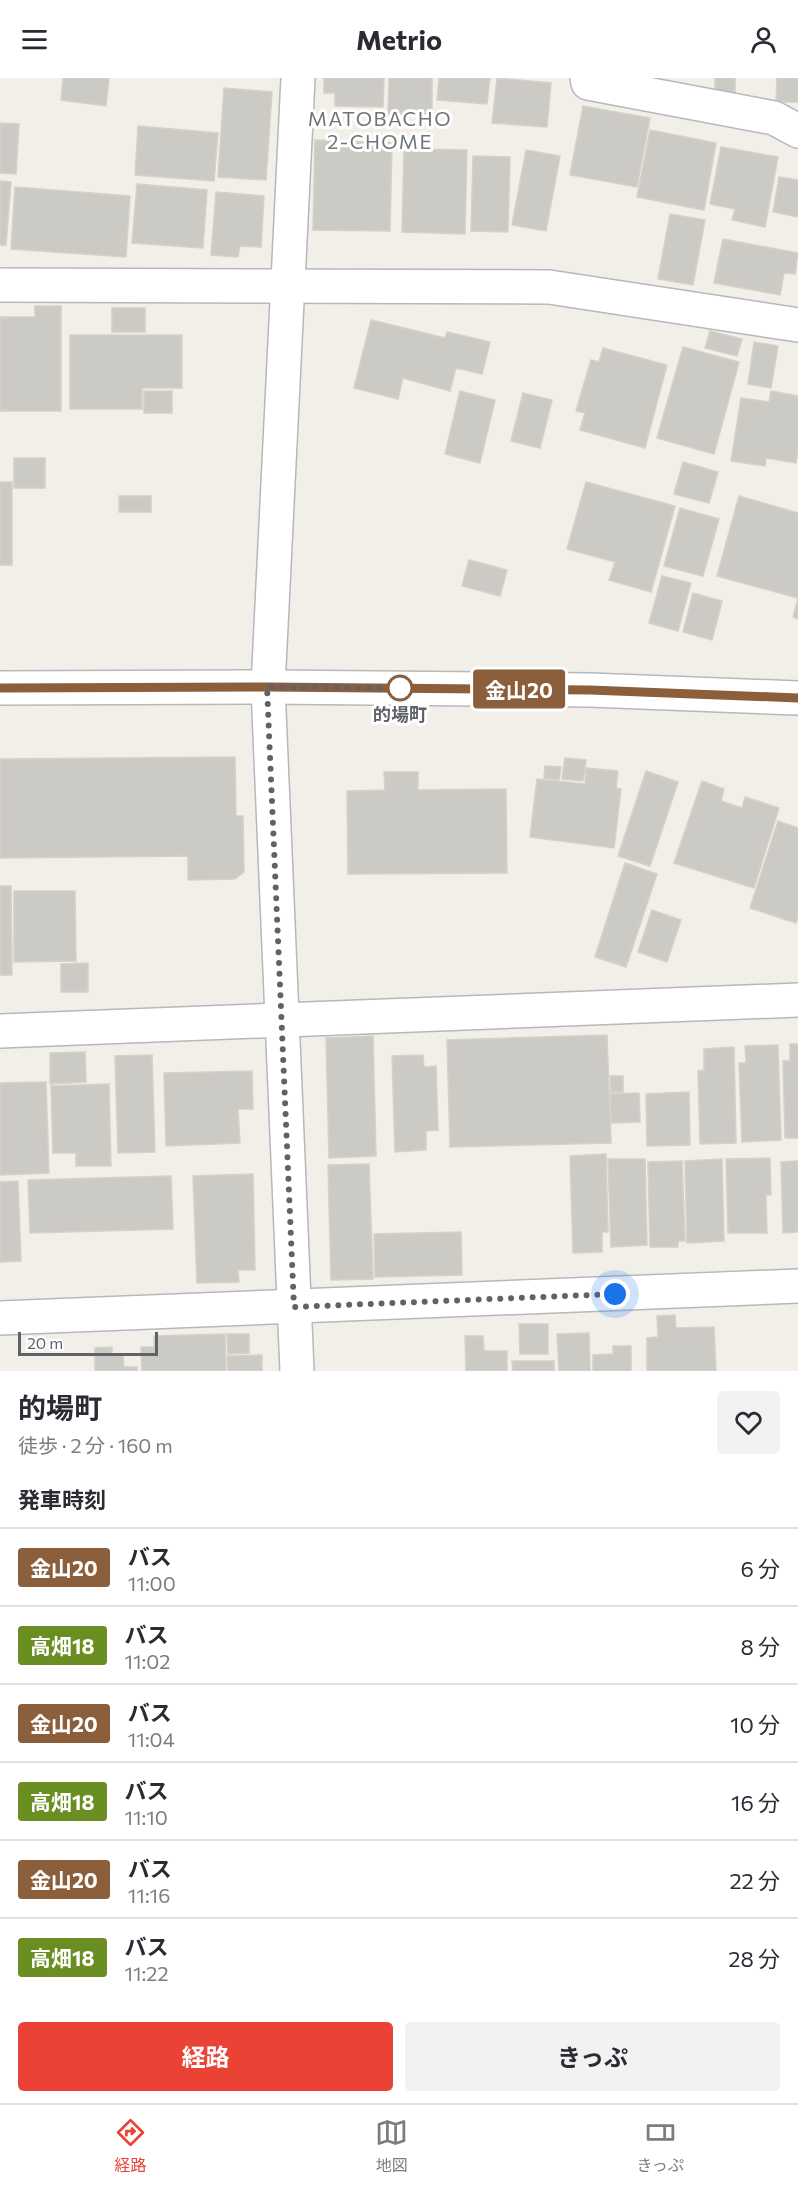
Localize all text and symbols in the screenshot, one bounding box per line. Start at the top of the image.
icon: menu [18,23,51,56]
text: Metrio [356,23,442,56]
icon: person [747,23,780,56]
district label: MATOBACHO 2-CHOME [308,106,452,153]
line badge: 金山20 [477,670,561,708]
marker: 的場町 [387,675,413,701]
text: 金山20 [485,677,553,702]
place label: 的場町 [373,703,427,725]
your location [600,1279,630,1309]
scale bar [18,1329,158,1356]
text: 20 m [27,1333,63,1352]
text: 的場町 [18,1390,102,1424]
button: heart [717,1391,780,1454]
text: 徒歩 · 2 分 · 160 m [18,1433,173,1457]
text: 発車時刻 [18,1486,106,1513]
text: バス [128,1543,172,1570]
text: 金山20 [30,1555,98,1580]
text: 6 分 [740,1555,780,1582]
text: 11:00 [128,1571,176,1595]
text: バス [125,1621,169,1648]
text: 高畑18 [30,1633,95,1658]
text: 8 分 [740,1633,780,1660]
text: 11:02 [125,1649,170,1673]
text: バス [128,1699,172,1726]
text: 金山20 [30,1711,98,1736]
text: 10 分 [730,1711,780,1738]
text: 11:04 [128,1727,175,1751]
text: バス [125,1777,169,1804]
text: 高畑18 [30,1789,95,1814]
text: 16 分 [731,1789,780,1816]
text: 11:10 [125,1805,168,1829]
text: バス [128,1855,172,1882]
text: 金山20 [30,1867,98,1892]
text: 22 分 [729,1867,780,1894]
text: 11:16 [128,1883,170,1907]
text: バス [125,1933,169,1960]
text: 高畑18 [30,1945,95,1970]
text: 28 分 [728,1945,780,1972]
text: 11:22 [125,1961,169,1985]
button: 経路 [18,2022,393,2091]
button: きっぷ [405,2022,780,2091]
tab: 経路 [114,2116,147,2176]
tab: 地図 [375,2116,408,2176]
tab: きっぷ [637,2116,684,2176]

